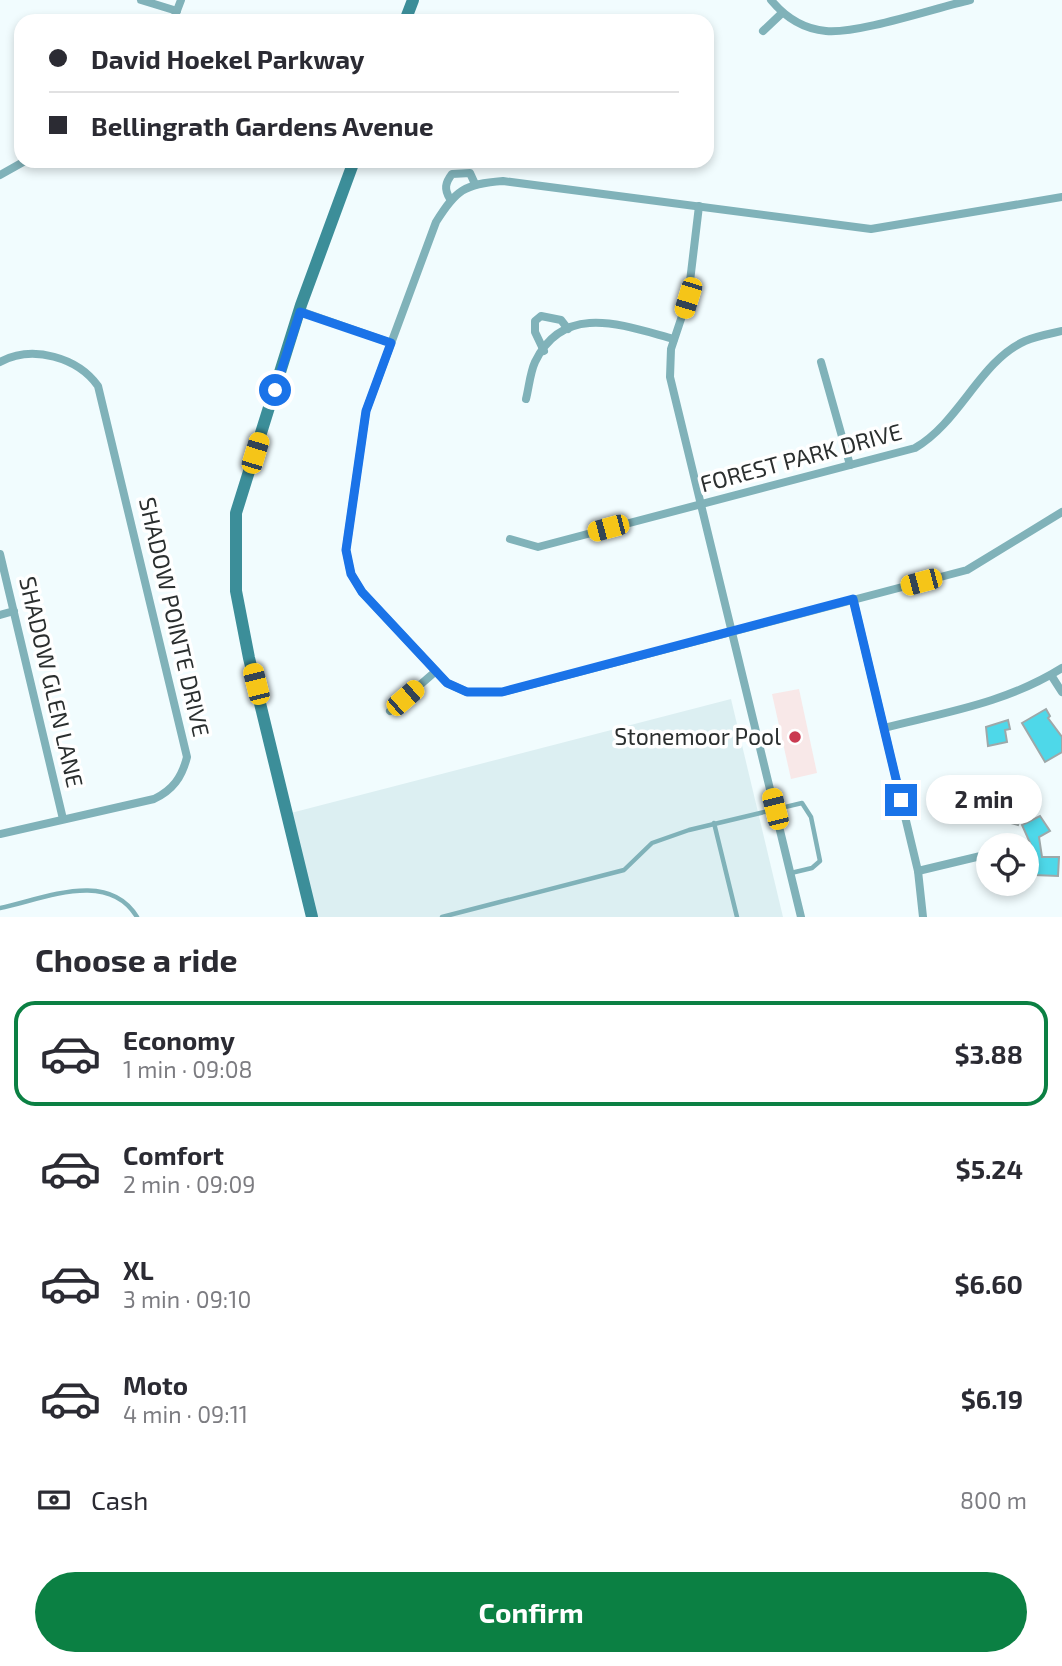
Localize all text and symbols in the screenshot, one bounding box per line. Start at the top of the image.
text: David Hoekel Parkway [91,43,365,74]
text: Bellingrath Gardens Avenue [91,110,434,141]
car [672,275,705,321]
route start [259,374,291,406]
street label: FOREST PARK DRIVE [697,417,905,497]
car [239,430,272,476]
street label: SHADOW POINTE DRIVE [134,494,216,739]
car [585,512,632,544]
car [898,566,945,598]
street label: SHADOW GLEN LANE [14,574,90,790]
car [241,661,272,707]
car [383,676,428,720]
place label: Stonemoor Pool [614,722,781,750]
marker: Stonemoor Pool [787,729,803,745]
callout: 2 min [926,776,1041,824]
route end [885,784,917,816]
text: 2 min [955,785,1013,813]
car [760,786,791,832]
map controls [976,833,1039,896]
button: locate [976,833,1039,896]
text: Choose a ride [35,940,238,978]
icon: car [39,1022,102,1085]
text: Economy [123,1024,235,1055]
text: $3.88 [954,1038,1023,1069]
text: 1 min · 09:08 [123,1055,252,1083]
icon: car [39,1137,102,1200]
text: Comfort [123,1139,224,1170]
text: $5.24 [956,1153,1023,1184]
text: 2 min · 09:09 [123,1170,255,1198]
icon: car [39,1252,102,1315]
text: XL [123,1254,154,1285]
text: $6.60 [954,1268,1023,1299]
text: 3 min · 09:10 [123,1285,251,1313]
icon: car [39,1367,102,1430]
text: Moto [123,1369,188,1400]
text: $6.19 [961,1383,1023,1414]
text: 4 min · 09:11 [123,1400,248,1428]
icon: cash [35,1481,73,1519]
text: Cash [91,1484,148,1515]
text: 800 m [960,1486,1027,1514]
button: Confirm [35,1572,1027,1652]

